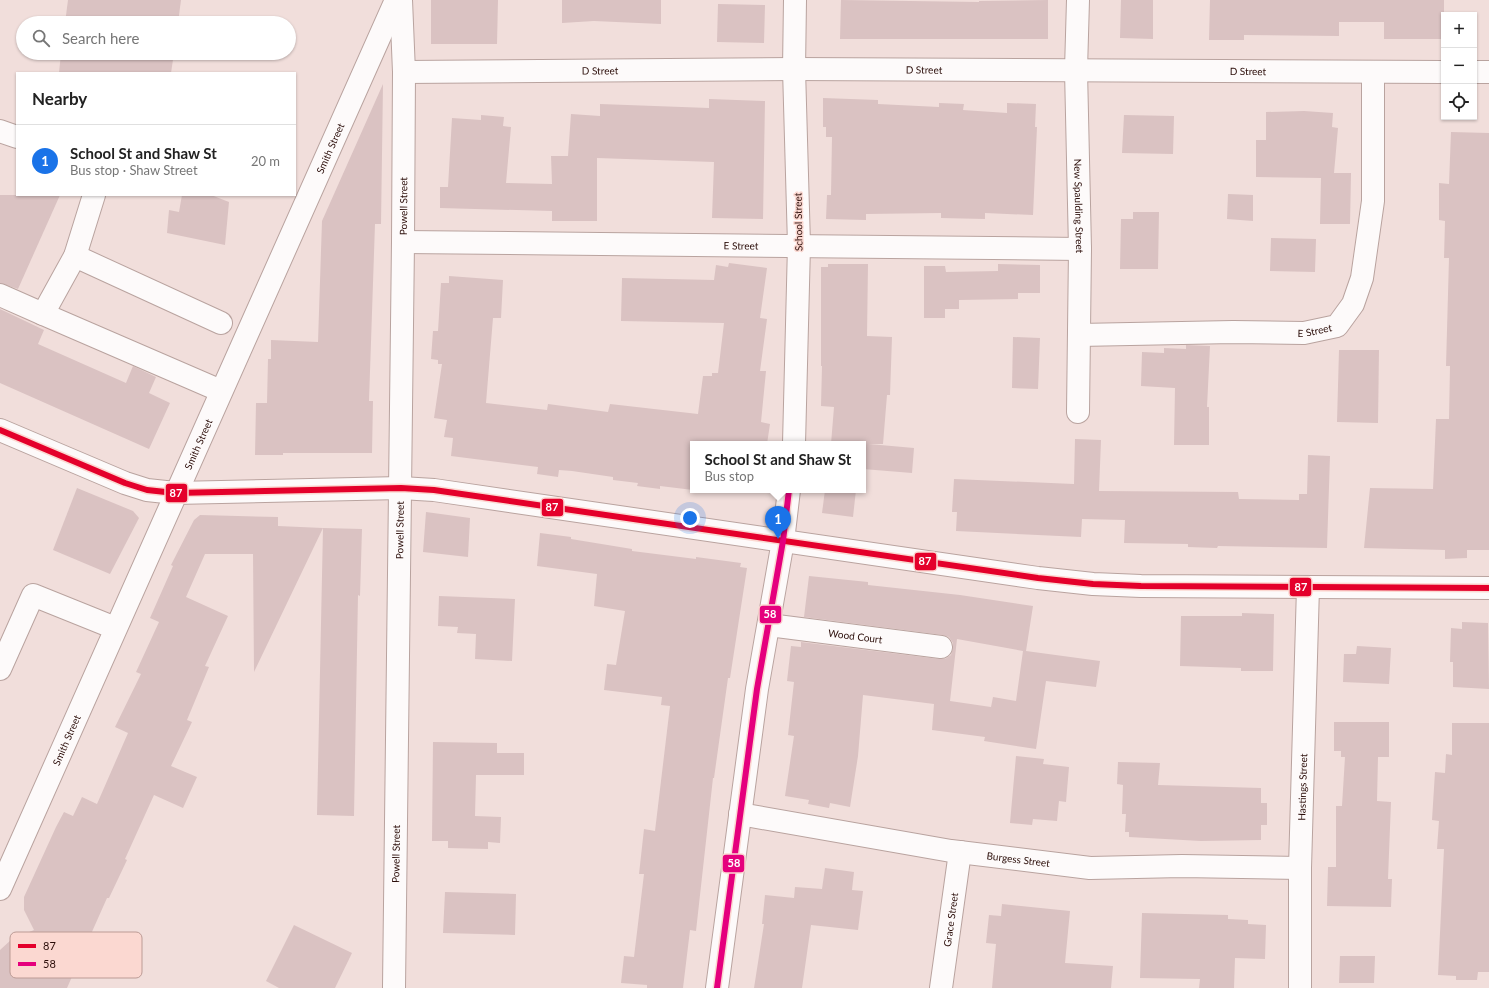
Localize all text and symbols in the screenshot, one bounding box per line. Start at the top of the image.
map controls [1441,12,1477,120]
button: + [1441,12,1477,48]
search box [16,16,296,60]
icon: search [30,27,52,49]
text: Search here [62,29,139,47]
button: − [1441,48,1477,84]
street label: D Street [582,64,619,77]
street label: D Street [906,64,943,76]
street label: D Street [1230,65,1267,77]
button: locate [1441,84,1477,120]
text: Nearby [32,88,87,109]
street label: Smith Street [314,121,347,175]
text: School St and Shaw St [70,144,217,162]
text: 1 [41,153,49,169]
text: 20 m [251,153,280,169]
street label: New Spaulding Street [1072,159,1086,254]
text: Bus stop · Shaw Street [70,162,198,178]
street label: Powell Street [397,177,409,235]
street label: School Street [791,192,805,251]
street label: E Street [724,239,759,252]
street label: E Street [1298,321,1333,339]
street label: Smith Street [182,417,215,471]
popup [690,441,866,493]
text: School St and Shaw St [705,450,851,468]
text: Bus stop [705,468,754,484]
line badge: 87 [165,483,188,503]
text: 87 [170,486,182,499]
line badge: 87 [541,498,564,517]
text: 87 [546,500,558,513]
street label: Powell Street [393,501,406,559]
pin: 1 [765,506,791,539]
your location [680,508,700,528]
line badge: 87 [914,552,937,571]
text: 87 [919,554,931,567]
line badge: 87 [1289,577,1312,597]
text: 87 [1295,580,1307,593]
line badge: 58 [759,605,782,624]
text: 58 [764,607,776,620]
street label: Wood Court [828,627,883,645]
street label: Smith Street [50,713,83,767]
street label: Hastings Street [1295,753,1309,821]
street label: Powell Street [389,824,402,883]
street label: Burgess Street [986,849,1051,869]
line badge: 58 [722,854,745,873]
text: 58 [728,856,740,869]
street label: Grace Street [941,891,960,948]
legend [10,932,142,978]
text: 87 [43,939,56,952]
text: 58 [43,957,56,970]

